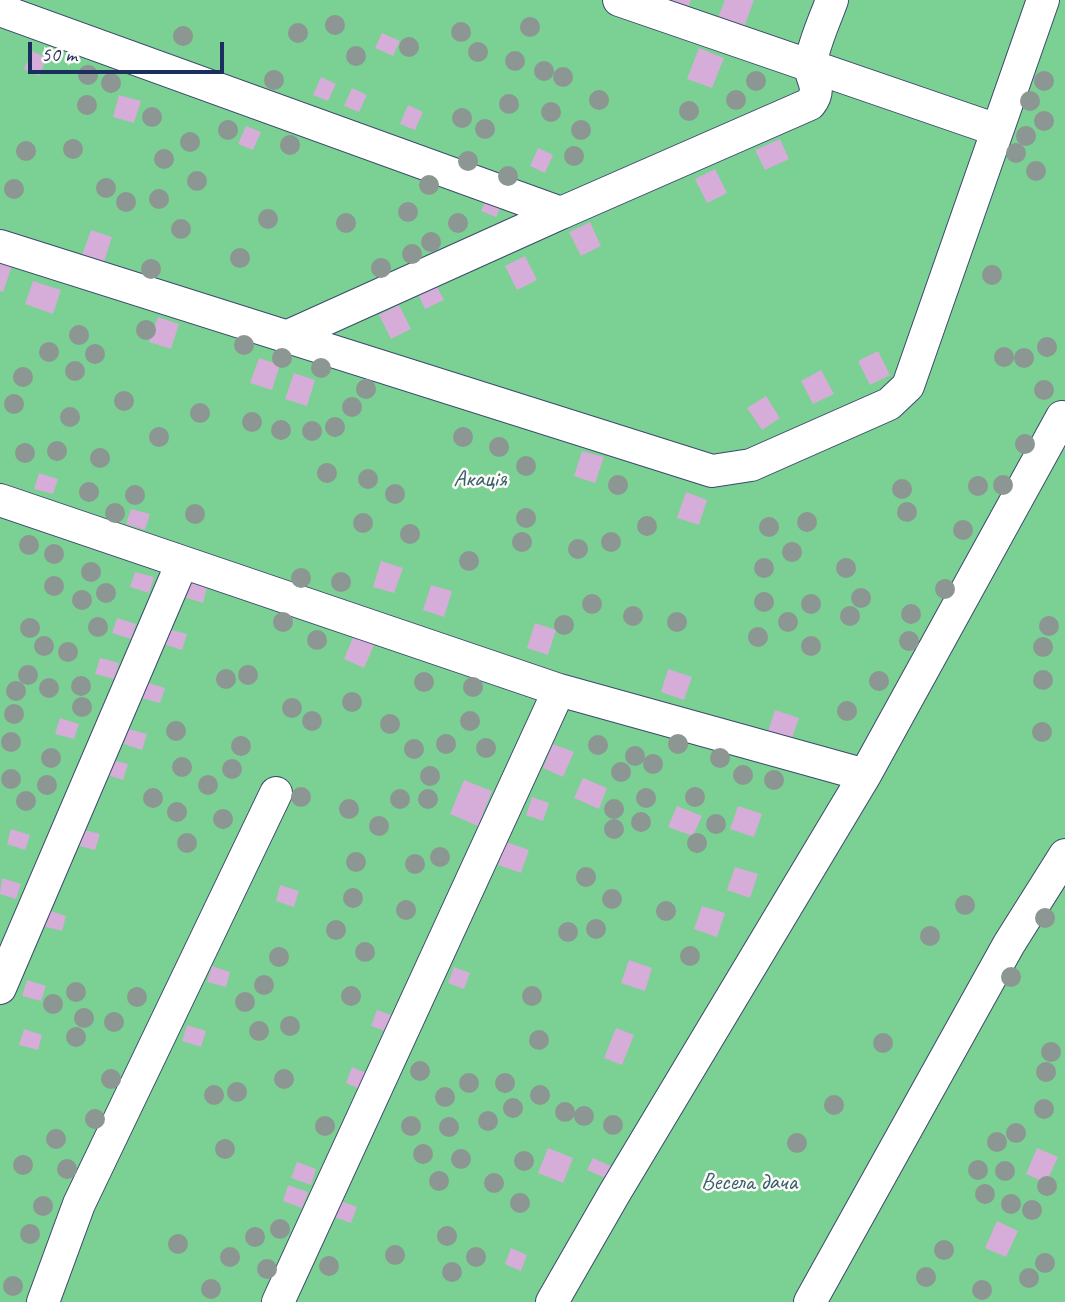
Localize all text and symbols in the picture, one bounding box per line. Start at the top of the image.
scale bar [32,28,228,72]
text: 50 m [41,41,77,67]
park label: Акація [453,466,507,494]
park label: Весела дача [701,1169,797,1197]

